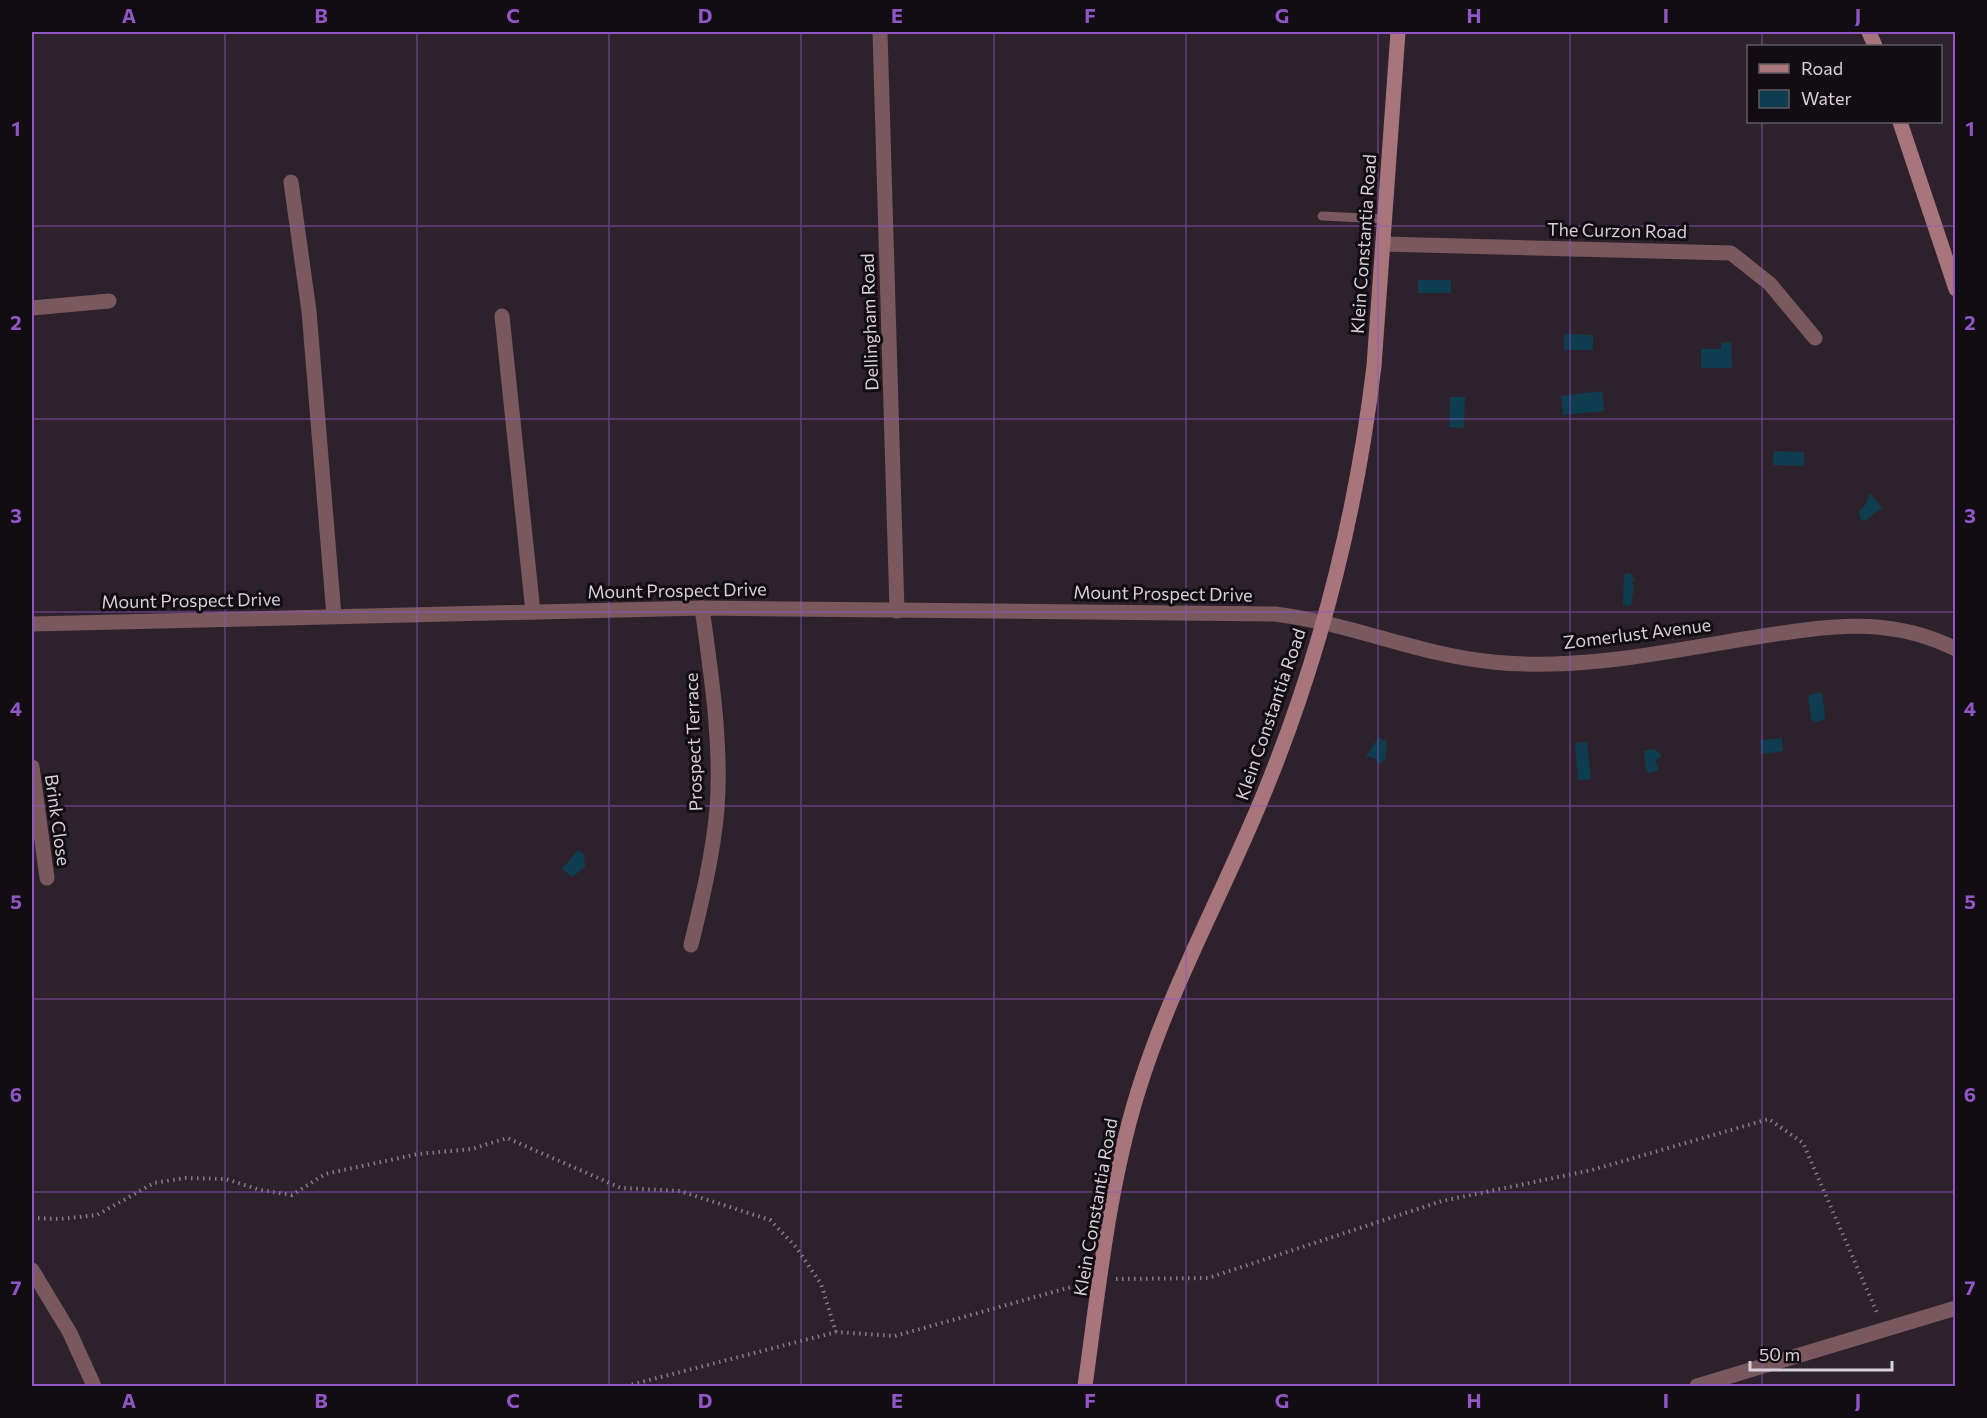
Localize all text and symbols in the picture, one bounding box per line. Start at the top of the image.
text: A [122,3,136,27]
text: B [314,3,328,27]
text: C [506,3,520,27]
text: D [698,3,712,27]
text: E [891,3,903,27]
text: F [1084,3,1096,27]
text: G [1275,3,1289,27]
text: H [1467,3,1482,27]
text: I [1663,3,1669,27]
text: J [1855,3,1861,27]
legend [1747,45,1942,123]
text: Road [1801,57,1843,79]
text: Water [1801,87,1852,109]
text: 1 [11,116,21,140]
text: 1 [1965,116,1975,140]
street label: Klein Constantia Road [1346,153,1380,335]
street label: The Curzon Road [1547,218,1687,242]
street label: Dellingham Road [856,253,882,391]
text: 2 [10,310,22,334]
text: 2 [1964,310,1976,334]
text: 3 [10,503,22,527]
text: 3 [1964,503,1976,527]
street label: Mount Prospect Drive [587,577,767,603]
street label: Mount Prospect Drive [1073,580,1253,606]
street label: Mount Prospect Drive [101,587,281,613]
street label: Zomerlust Avenue [1562,613,1712,653]
street label: Klein Constantia Road [1230,625,1310,803]
street label: Prospect Terrace [680,672,706,812]
text: 4 [10,696,22,720]
text: 4 [1964,696,1976,720]
street label: Brink Close [41,773,75,867]
text: 5 [10,889,22,913]
text: 5 [1964,889,1976,913]
text: 6 [10,1082,22,1106]
text: 6 [1964,1082,1976,1106]
street label: Klein Constantia Road [1069,1116,1121,1298]
text: 7 [11,1275,22,1299]
text: 7 [1965,1275,1976,1299]
scale bar [1750,1334,1892,1372]
text: 50 m [1759,1343,1800,1365]
text: A [122,1388,136,1412]
text: B [314,1388,328,1412]
text: C [506,1388,520,1412]
text: D [698,1388,712,1412]
text: E [891,1388,903,1412]
text: F [1084,1388,1096,1412]
text: G [1275,1388,1289,1412]
text: H [1467,1388,1482,1412]
text: I [1663,1388,1669,1412]
text: J [1855,1388,1861,1412]

